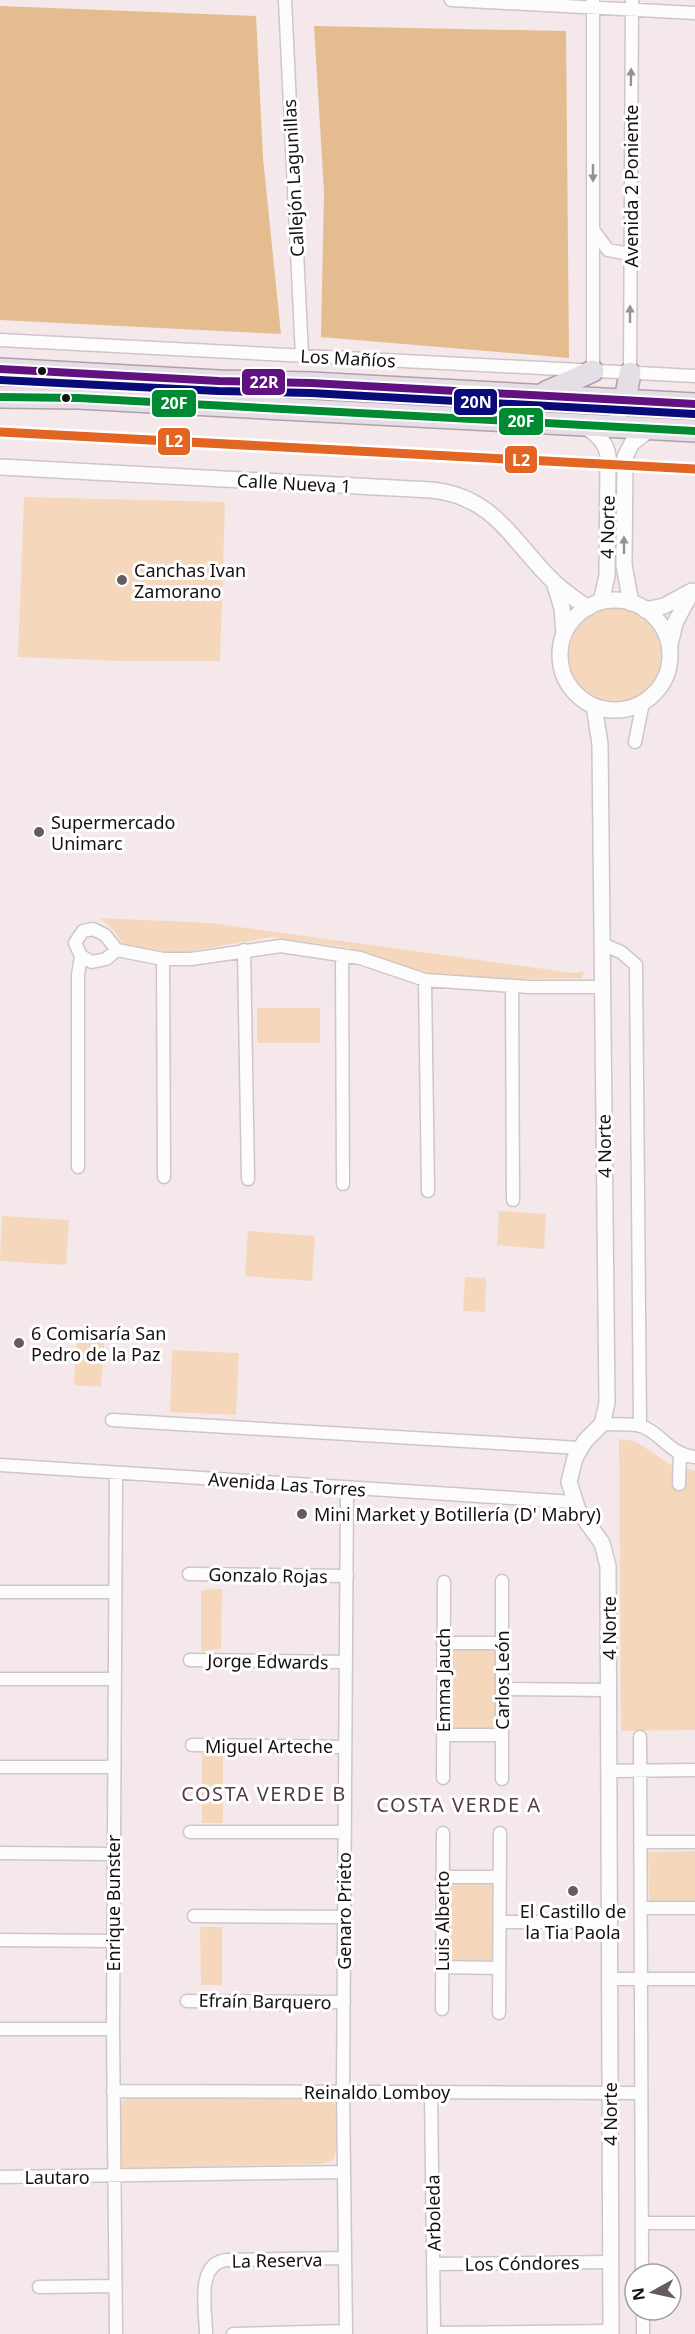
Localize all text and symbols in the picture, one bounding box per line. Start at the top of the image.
one-way arrow [627,68,636,87]
street label: Callejón Lagunillas [277,99,309,257]
street label: Avenida 2 Poniente [619,105,643,267]
one-way arrow [588,163,598,182]
one-way arrow [625,305,635,324]
street label: Los Mañíos [300,344,396,372]
unlabelled marker [36,365,48,377]
line badge: 22R [241,368,286,396]
text: 22R [250,371,279,393]
line badge: 20N [453,388,498,416]
line badge: 20F [151,389,197,418]
text: 20N [460,391,492,413]
unlabelled marker [60,392,72,404]
text: 20F [160,392,188,414]
line badge: 20F [498,407,544,436]
text: 20F [507,410,535,432]
line badge: L2 [157,427,191,456]
text: L2 [165,430,183,452]
line badge: L2 [504,445,538,474]
text: L2 [512,449,530,471]
street label: Calle Nueva 1 [236,468,352,498]
street label: 4 Norte [594,495,620,559]
one-way arrow [619,536,629,555]
place label: Canchas Ivan Zamorano [134,558,246,603]
marker: Canchas Ivan Zamorano [115,573,129,587]
place label: Supermercado Unimarc [51,810,175,855]
marker: Supermercado Unimarc [32,825,46,839]
street label: 4 Norte [591,1114,617,1178]
place label: 6 Comisaría San Pedro de la Paz [31,1321,166,1366]
marker: 6 Comisaría San Pedro de la Paz [12,1336,26,1350]
street label: Avenida Las Torres [207,1467,367,1501]
place label: Mini Market y Botillería (D' Mabry) [314,1502,601,1526]
marker: Mini Market y Botillería (D' Mabry) [295,1507,309,1521]
street label: Gonzalo Rojas [208,1562,328,1588]
street label: 4 Norte [597,1596,621,1660]
street label: Emma Jauch [431,1628,455,1732]
street label: Carlos León [490,1630,514,1730]
street label: Jorge Edwards [205,1648,329,1674]
street label: Miguel Arteche [205,1734,333,1758]
district label: COSTA VERDE B [181,1780,347,1807]
district label: COSTA VERDE A [376,1791,542,1818]
street label: Enrique Bunster [101,1834,125,1971]
street label: Genaro Prieto [332,1852,356,1970]
street label: Luis Alberto [430,1871,454,1971]
marker: El Castillo de la Tia Paola [566,1884,580,1898]
place label: El Castillo de la Tia Paola [520,1899,626,1944]
street label: Efraín Barquero [198,1988,332,2014]
street label: Reinaldo Lomboy [304,2080,451,2104]
street label: 4 Norte [598,2082,622,2146]
street label: Lautaro [24,2165,90,2189]
street label: Arboleda [420,2174,446,2252]
street label: La Reserva [231,2247,323,2273]
street label: Los Cóndores [464,2250,580,2276]
north arrow [623,2262,683,2322]
text: N [626,2286,650,2302]

